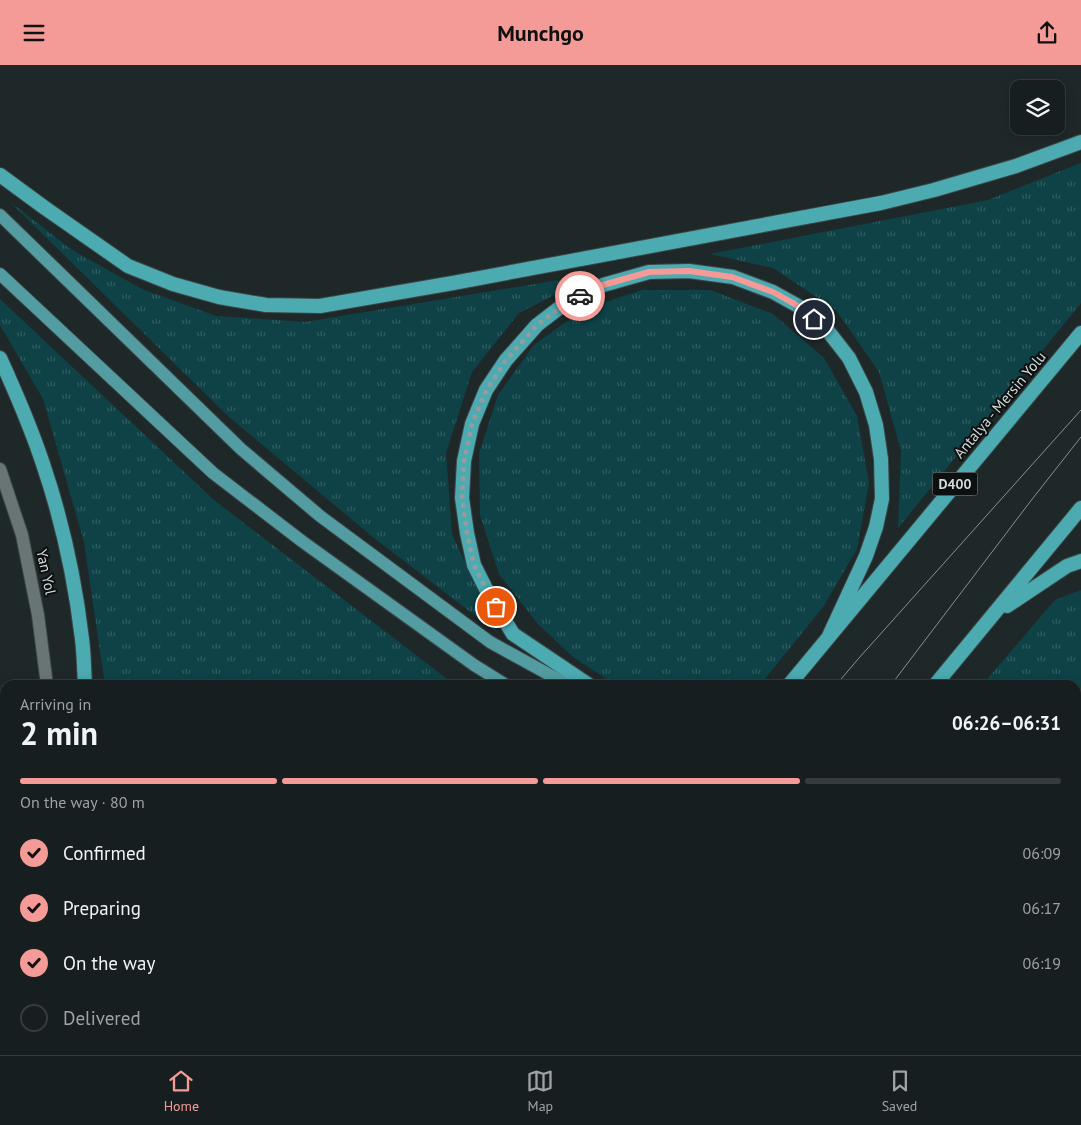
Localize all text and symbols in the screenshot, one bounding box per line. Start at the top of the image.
icon: menu [20,19,48,47]
text: Munchgo [497,19,584,47]
icon: share [1033,19,1061,47]
map controls [1010,80,1065,135]
button: layers [1010,80,1065,135]
courier [555,271,605,321]
icon: car [566,282,594,310]
pin [793,298,835,340]
icon: home [800,305,828,333]
street label: Antalya - Mersin Yolu [949,347,1050,462]
road number: D400 [932,473,978,495]
street label: Yan Yol [32,547,61,597]
pin [475,586,517,628]
icon: bag [482,593,510,621]
text: Arriving in [20,694,91,714]
text: 06:26–06:31 [952,711,1061,735]
text: 2 min [20,712,98,754]
text: On the way · 80 m [20,792,145,812]
icon: check [20,839,48,867]
text: Confirmed [63,841,146,865]
text: 06:09 [1023,843,1061,863]
icon: check [20,894,48,922]
text: Preparing [63,896,141,920]
text: 06:17 [1023,898,1061,918]
icon: check [20,949,48,977]
text: On the way [63,951,155,975]
text: 06:19 [1023,953,1061,973]
text: Delivered [63,1006,141,1030]
tab: Home [164,1067,199,1115]
tab: Map [526,1067,554,1115]
tab: Saved [882,1067,917,1115]

